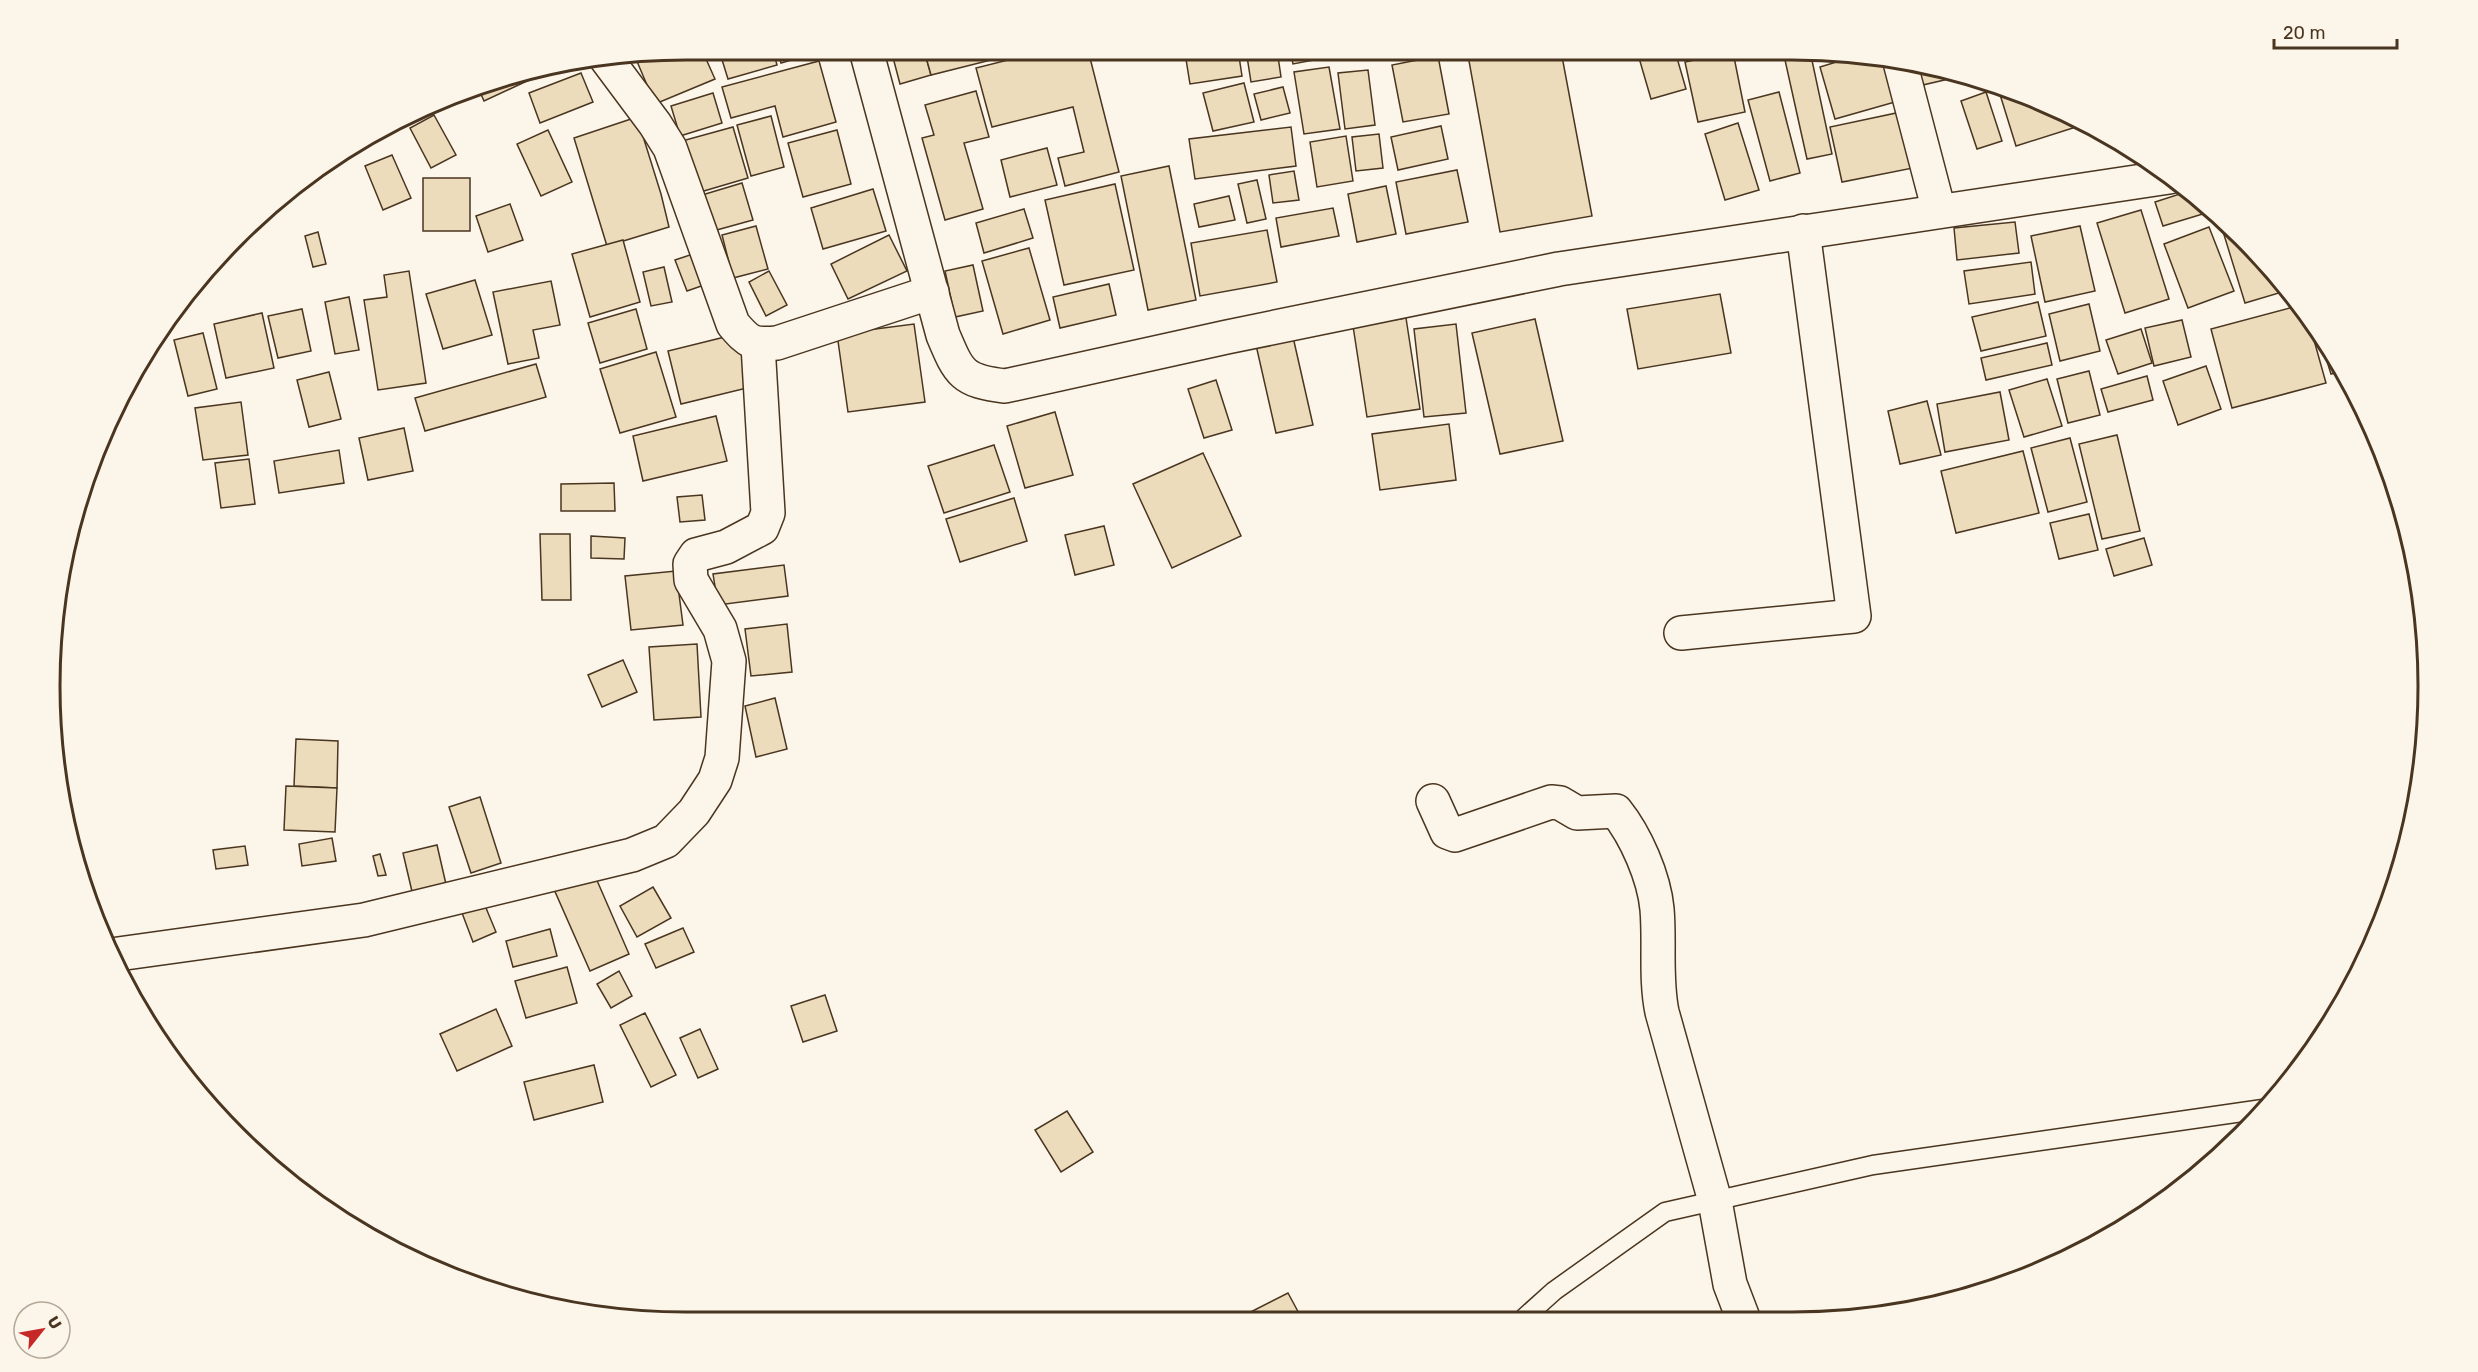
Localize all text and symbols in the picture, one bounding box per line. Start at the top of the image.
scale bar [2274,12,2397,50]
text: 20 m [2283,22,2325,44]
north arrow [12,1300,72,1360]
text: U [43,1313,66,1332]

